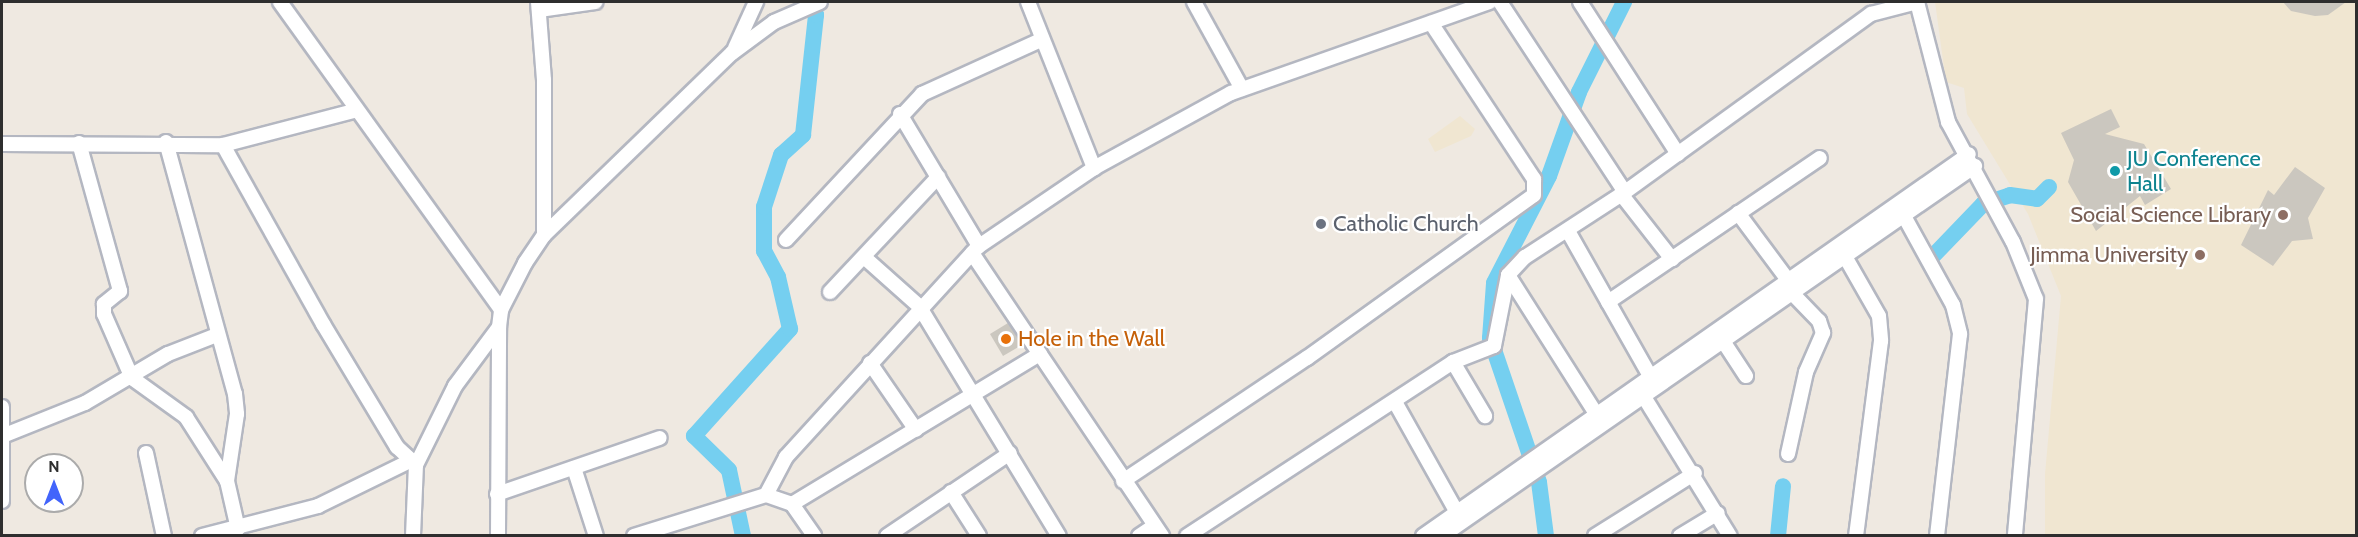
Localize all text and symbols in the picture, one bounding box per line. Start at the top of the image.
place label: JU Conference Hall [2127,145,2261,196]
marker: JU Conference Hall [2108,164,2122,178]
place label: Social Science Library [2070,202,2271,228]
marker: Social Science Library [2276,208,2290,222]
place label: Catholic Church [1333,211,1479,237]
marker: Catholic Church [1314,217,1328,231]
place label: Jimma University [2030,242,2188,268]
marker: Jimma University [2193,248,2207,262]
place label: Hole in the Wall [1018,326,1165,352]
marker: Hole in the Wall [999,332,1013,346]
north arrow [24,453,84,513]
text: N [48,457,60,476]

